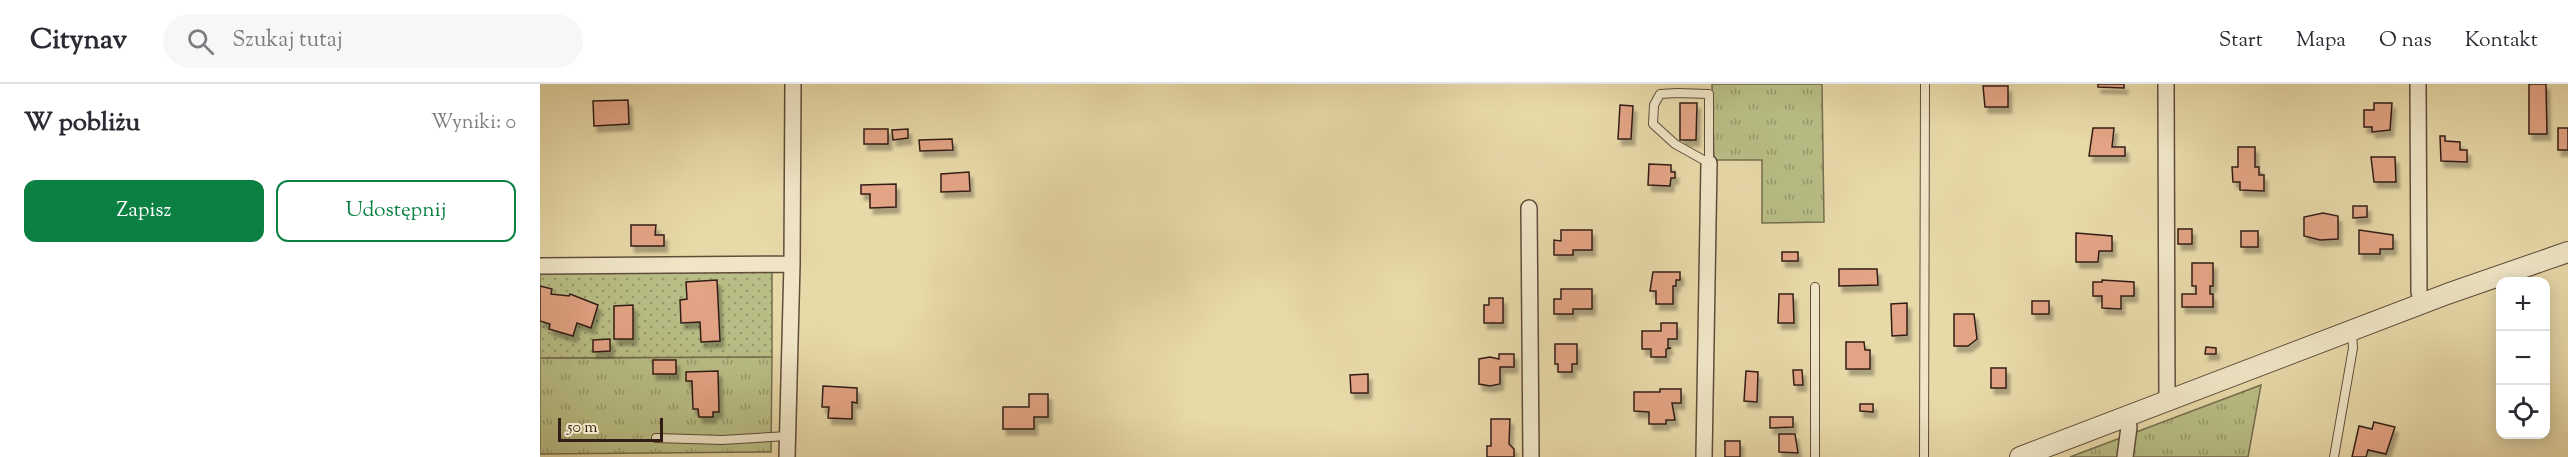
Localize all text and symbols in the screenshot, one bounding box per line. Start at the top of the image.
search box [163,14,583,68]
text: Citynav [30,21,127,61]
icon: search [184,25,217,58]
text: Szukaj tutaj [232,25,343,57]
text: Start [2219,26,2263,56]
text: Mapa [2296,26,2346,56]
text: O nas [2379,26,2432,56]
text: Kontakt [2465,26,2538,56]
text: W pobliżu [24,105,140,142]
text: Wyniki: 0 [431,109,516,138]
button: Zapisz [24,180,264,242]
button: Udostępnij [276,180,516,242]
map controls [2496,277,2550,439]
button: + [2496,277,2550,331]
button: − [2496,331,2550,385]
button: locate [2496,385,2550,439]
scale bar [558,415,663,442]
text: 50 m [567,417,598,440]

